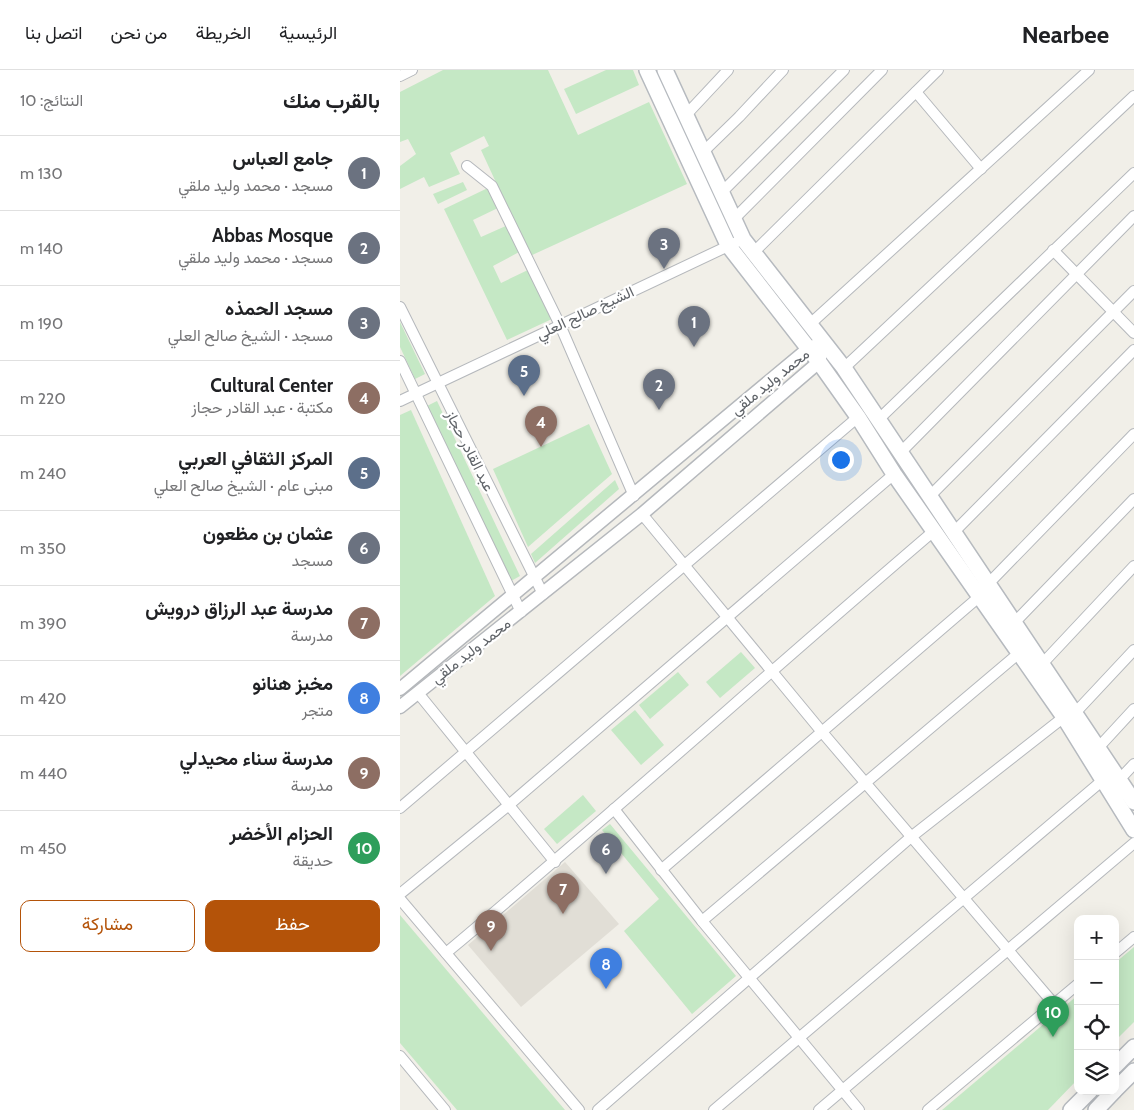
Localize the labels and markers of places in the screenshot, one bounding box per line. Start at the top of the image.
pin: 3 [648,228,680,269]
pin: 1 [678,306,710,347]
pin: 5 [508,355,540,396]
pin: 2 [643,369,675,410]
pin: 4 [525,406,557,447]
pin: 6 [590,833,622,874]
pin: 7 [547,873,579,914]
pin: 9 [475,910,507,951]
pin: 8 [590,948,622,989]
pin: 10 [1037,996,1069,1037]

